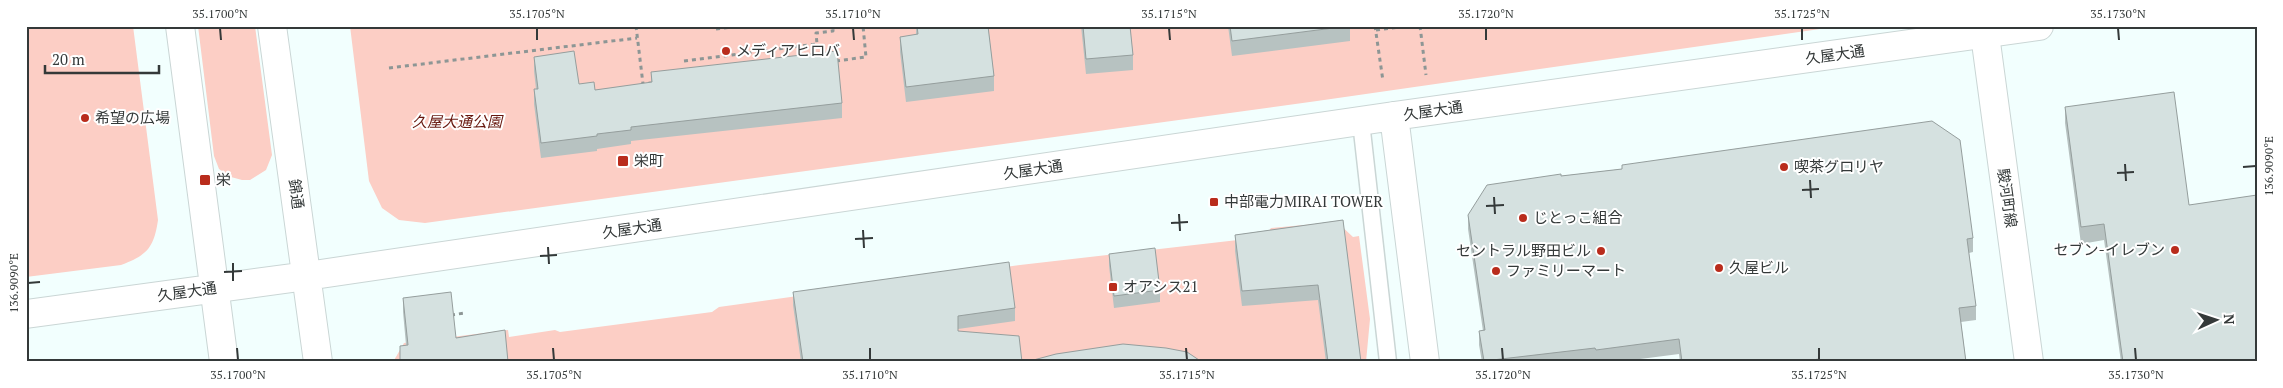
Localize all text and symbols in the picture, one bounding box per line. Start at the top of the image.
text: 35.1700°N [192,6,248,21]
text: 35.1705°N [509,6,565,21]
text: 35.1710°N [825,6,881,21]
text: 35.1715°N [1141,6,1197,21]
text: 35.1720°N [1458,6,1514,21]
text: 35.1725°N [1774,6,1830,21]
text: 35.1730°N [2090,6,2146,21]
place label: メディアヒロバ [736,40,840,60]
street label: 久屋大通 [1804,40,1866,68]
scale bar [45,42,159,74]
marker: メディアヒロバ [720,45,732,57]
text: 20 m [52,49,85,69]
street label: 久屋大通 [1402,96,1464,124]
place label: 希望の広場 [95,107,170,127]
park label: 久屋大通公園 [412,111,504,131]
marker: 希望の広場 [79,112,91,124]
text: 136.9090°E [2261,136,2276,196]
place label: 栄町 [634,150,664,170]
marker: 栄町 [616,154,630,168]
street label: 久屋大通 [1002,155,1064,183]
place label: 喫茶グロリヤ [1794,156,1884,176]
marker: 喫茶グロリヤ [1778,161,1790,173]
street label: 駿河町線 [1994,167,2022,229]
place label: 栄 [216,169,231,189]
marker: 栄 [198,173,212,187]
street label: 錦通 [285,178,309,210]
place label: 中部電力MIRAI TOWER [1224,191,1383,211]
marker: 中部電力MIRAI TOWER [1208,196,1220,208]
place label: じとっこ組合 [1533,207,1623,227]
marker: じとっこ組合 [1517,212,1529,224]
street label: 久屋大通 [601,214,663,242]
place label: セブン-イレブン [2054,239,2165,259]
place label: セントラル野田ビル [1456,240,1591,260]
marker: セブン-イレブン [2169,244,2181,256]
marker: セントラル野田ビル [1595,245,1607,257]
text: 136.9090°E [6,253,21,313]
place label: 久屋ビル [1729,257,1789,277]
place label: ファミリーマート [1506,260,1626,280]
marker: 久屋ビル [1713,262,1725,274]
marker: ファミリーマート [1490,265,1502,277]
place label: オアシス21 [1123,276,1198,296]
street label: 久屋大通 [156,277,218,305]
marker: オアシス21 [1107,281,1119,293]
north arrow [2190,296,2240,346]
text: N [2220,313,2239,325]
text: 35.1700°N [210,367,266,382]
text: 35.1705°N [526,367,582,382]
text: 35.1710°N [842,367,898,382]
text: 35.1715°N [1159,367,1215,382]
text: 35.1720°N [1475,367,1531,382]
text: 35.1725°N [1791,367,1847,382]
text: 35.1730°N [2108,367,2164,382]

